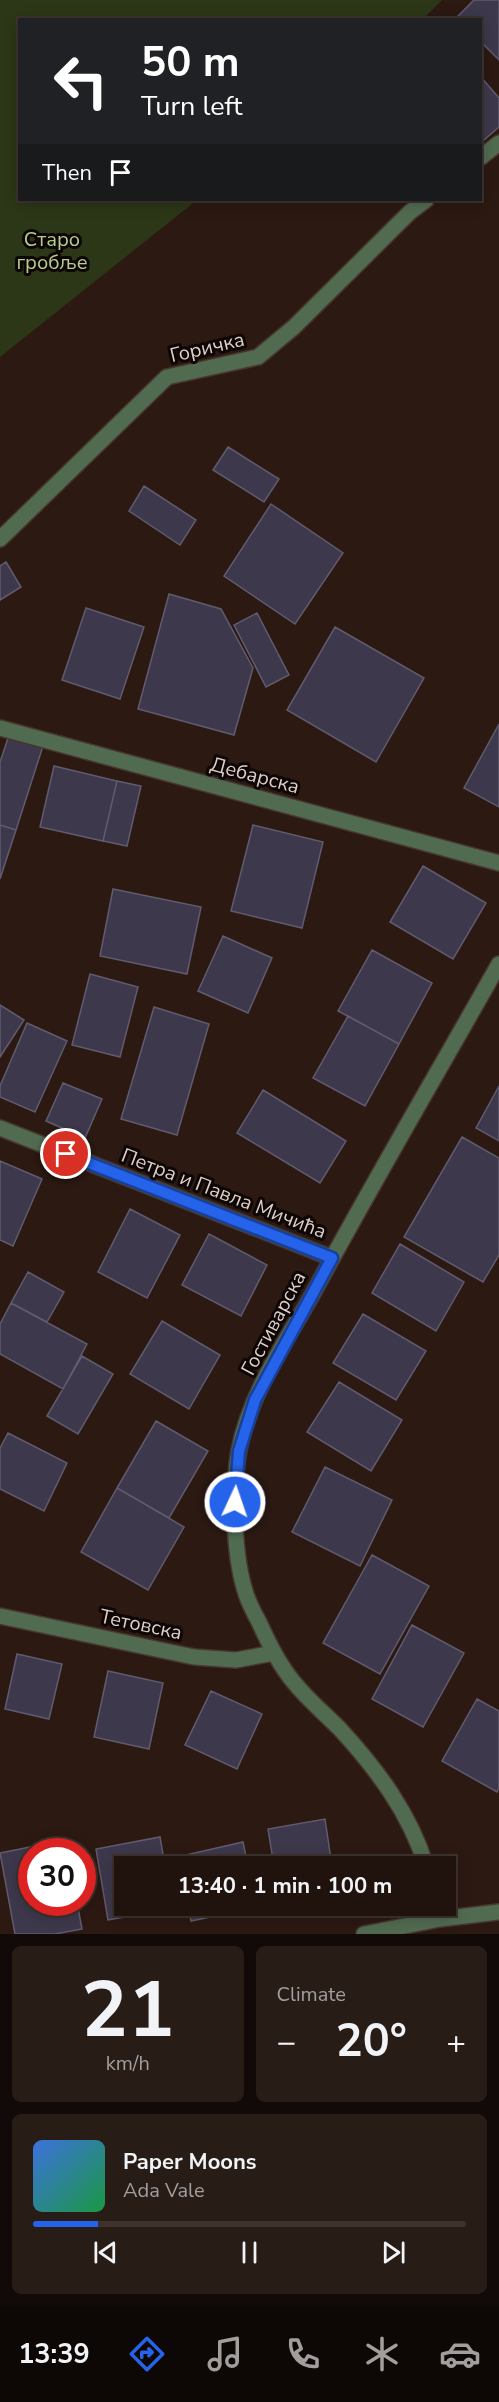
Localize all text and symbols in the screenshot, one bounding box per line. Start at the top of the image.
text: 50 m [141,34,240,91]
icon: left [42,42,120,120]
text: Turn left [141,88,242,125]
icon: arrive [104,156,137,189]
text: Then [42,158,92,188]
park label: Старо гробље [16,226,88,276]
street label: Горичка [167,326,247,369]
street label: Дебарска [207,751,302,800]
pin [40,1128,91,1179]
icon: arrive [49,1137,82,1170]
street label: Петра и Павла Мичића [117,1142,330,1245]
street label: Гостиварска [235,1267,312,1380]
position arrow [203,1470,267,1534]
street label: Тетовска [97,1603,184,1646]
speed limit sign: 30 [18,1838,96,1916]
text: 13:40 · 1 min · 100 m [178,1871,392,1901]
text: 21 [81,1957,175,2064]
text: Climate [277,1981,346,2008]
text: 20° [336,2011,407,2072]
text: − [277,2020,296,2065]
text: + [446,2020,466,2065]
text: km/h [106,2050,150,2077]
text: Paper Moons [123,2147,257,2177]
text: Ada Vale [123,2177,205,2204]
icon: previous [89,2236,122,2269]
icon: pause [233,2236,266,2269]
icon: next [377,2236,410,2269]
icon: directions [126,2333,168,2375]
icon: music [204,2333,246,2375]
icon: phone [282,2333,324,2375]
icon: climate [361,2333,403,2375]
icon: car [439,2333,481,2375]
text: 13:39 [18,2336,90,2373]

